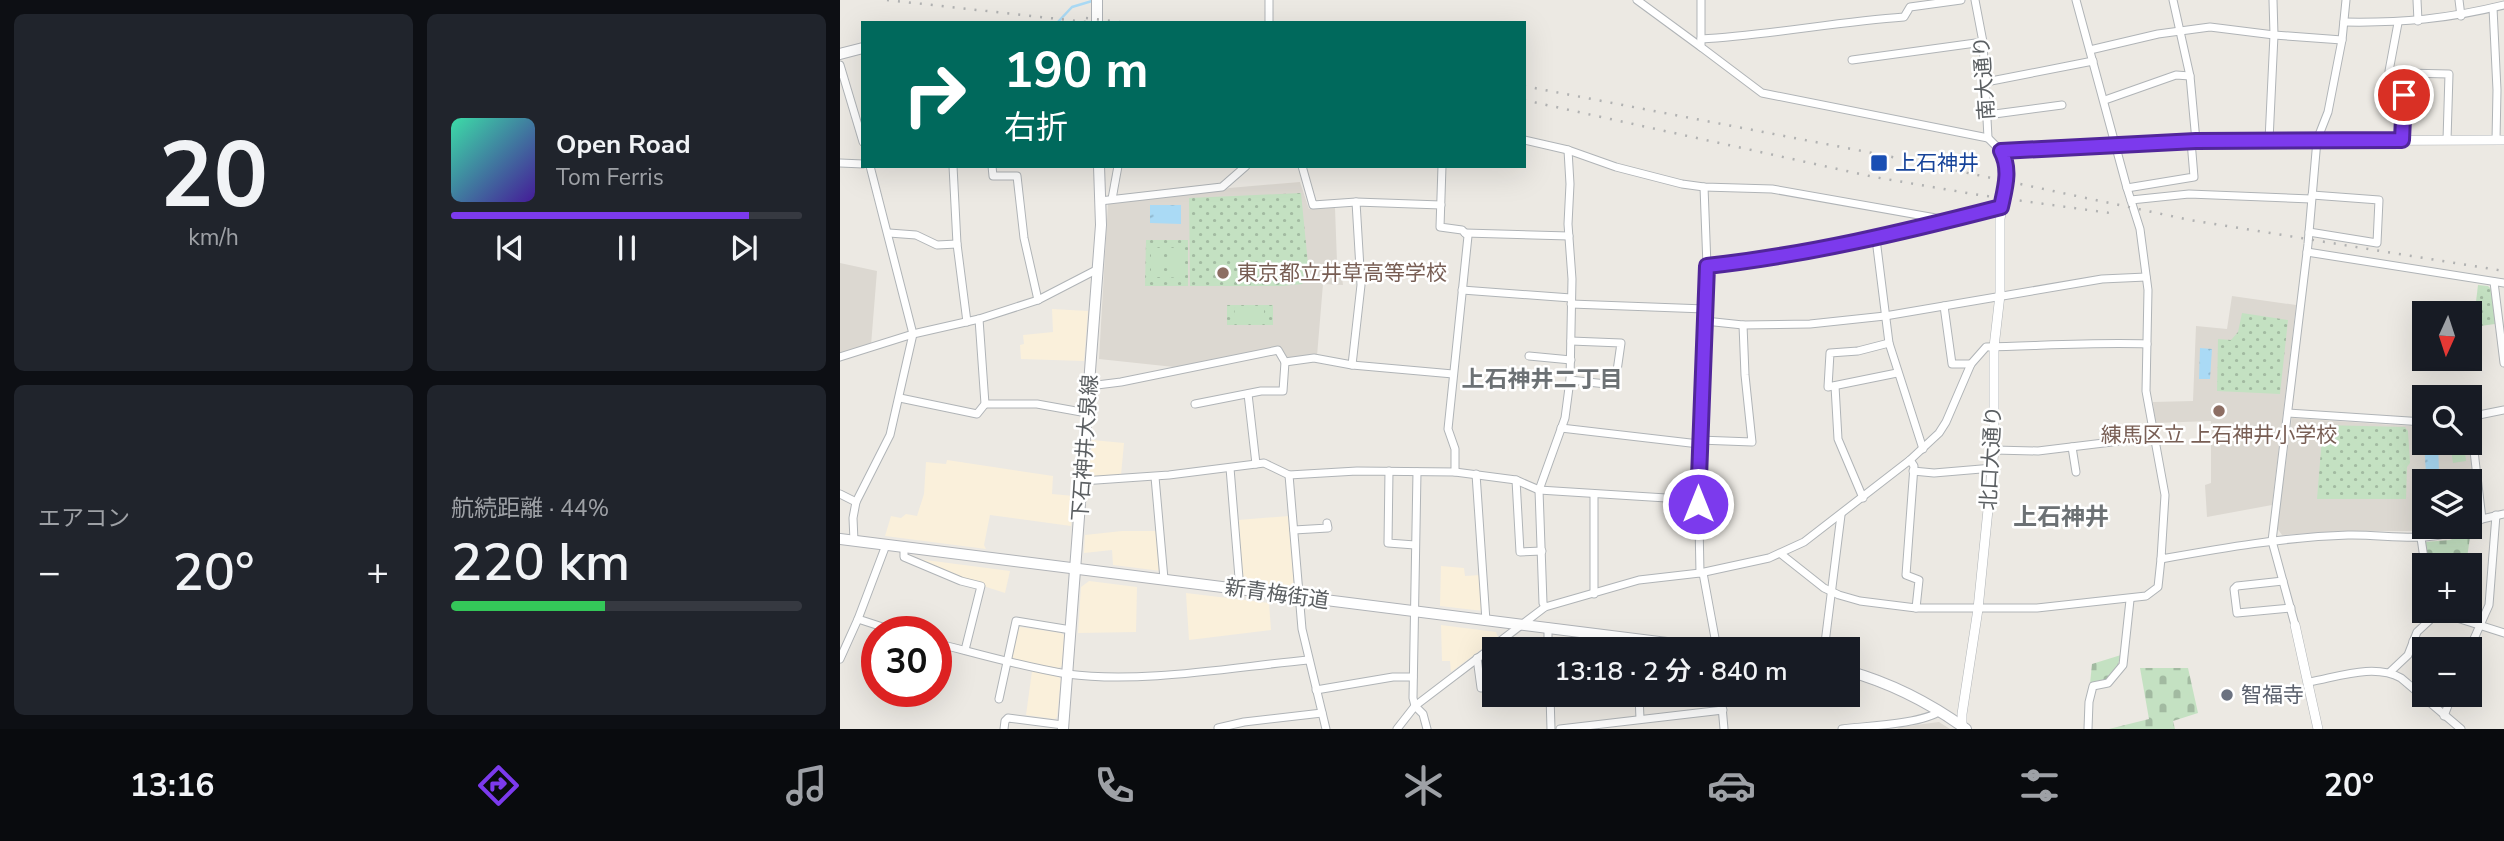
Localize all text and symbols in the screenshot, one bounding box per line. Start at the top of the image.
street label: 南大通り [1967,35,2001,121]
text: 190 m [1004,37,1148,104]
icon: right [889,49,980,140]
pin [2374,65,2434,125]
icon: arrive [2385,76,2423,114]
text: 右折 [1004,106,1068,149]
text: 20 [159,114,268,238]
text: Open Road [556,127,691,162]
place label: 上石神井 [1895,149,1979,177]
marker: 上石神井 [1869,153,1889,173]
text: Tom Ferris [556,162,664,193]
text: km/h [188,222,239,253]
icon: previous [491,229,529,267]
icon: pause [608,229,646,267]
icon: next [725,229,763,267]
place label: 東京都立井草高等学校 [1237,259,1447,287]
marker: 東京都立井草高等学校 [1215,265,1231,281]
north arrow [2412,301,2482,371]
map controls [2412,301,2482,707]
district label: 上石神井二丁目 [1462,364,1623,395]
street label: 下石神井大泉線 [1066,374,1104,522]
button: search [2412,385,2482,455]
marker: 練馬区立 上石神井小学校 [2211,403,2227,419]
street label: 北口大通り [1974,405,2008,511]
place label: 練馬区立 上石神井小学校 [2101,421,2337,449]
position arrow [1661,467,1735,541]
button: layers [2412,469,2482,539]
text: 航続距離 · 44% [451,493,609,524]
district label: 上石神井 [2013,501,2109,533]
text: エアコン [38,503,130,534]
text: 220 km [451,527,630,598]
text: 20° [173,537,254,608]
text: − [38,547,61,598]
text: + [366,547,389,598]
button: + [2412,553,2482,623]
street label: 新青梅街道 [1223,573,1331,615]
speed limit sign: 30 [861,616,952,707]
button: − [2412,637,2482,707]
text: 13:18 · 2 分 · 840 m [1555,654,1787,689]
place label: 智福寺 [2241,681,2304,709]
marker: 智福寺 [2219,687,2235,703]
icon: directions [474,761,523,810]
icon: music [782,761,831,810]
icon: phone [1090,761,1139,810]
icon: climate [1399,761,1448,810]
icon: car [1707,761,1756,810]
icon: filters [2015,761,2064,810]
text: 13:16 [130,764,214,807]
text: 20° [2324,764,2374,807]

